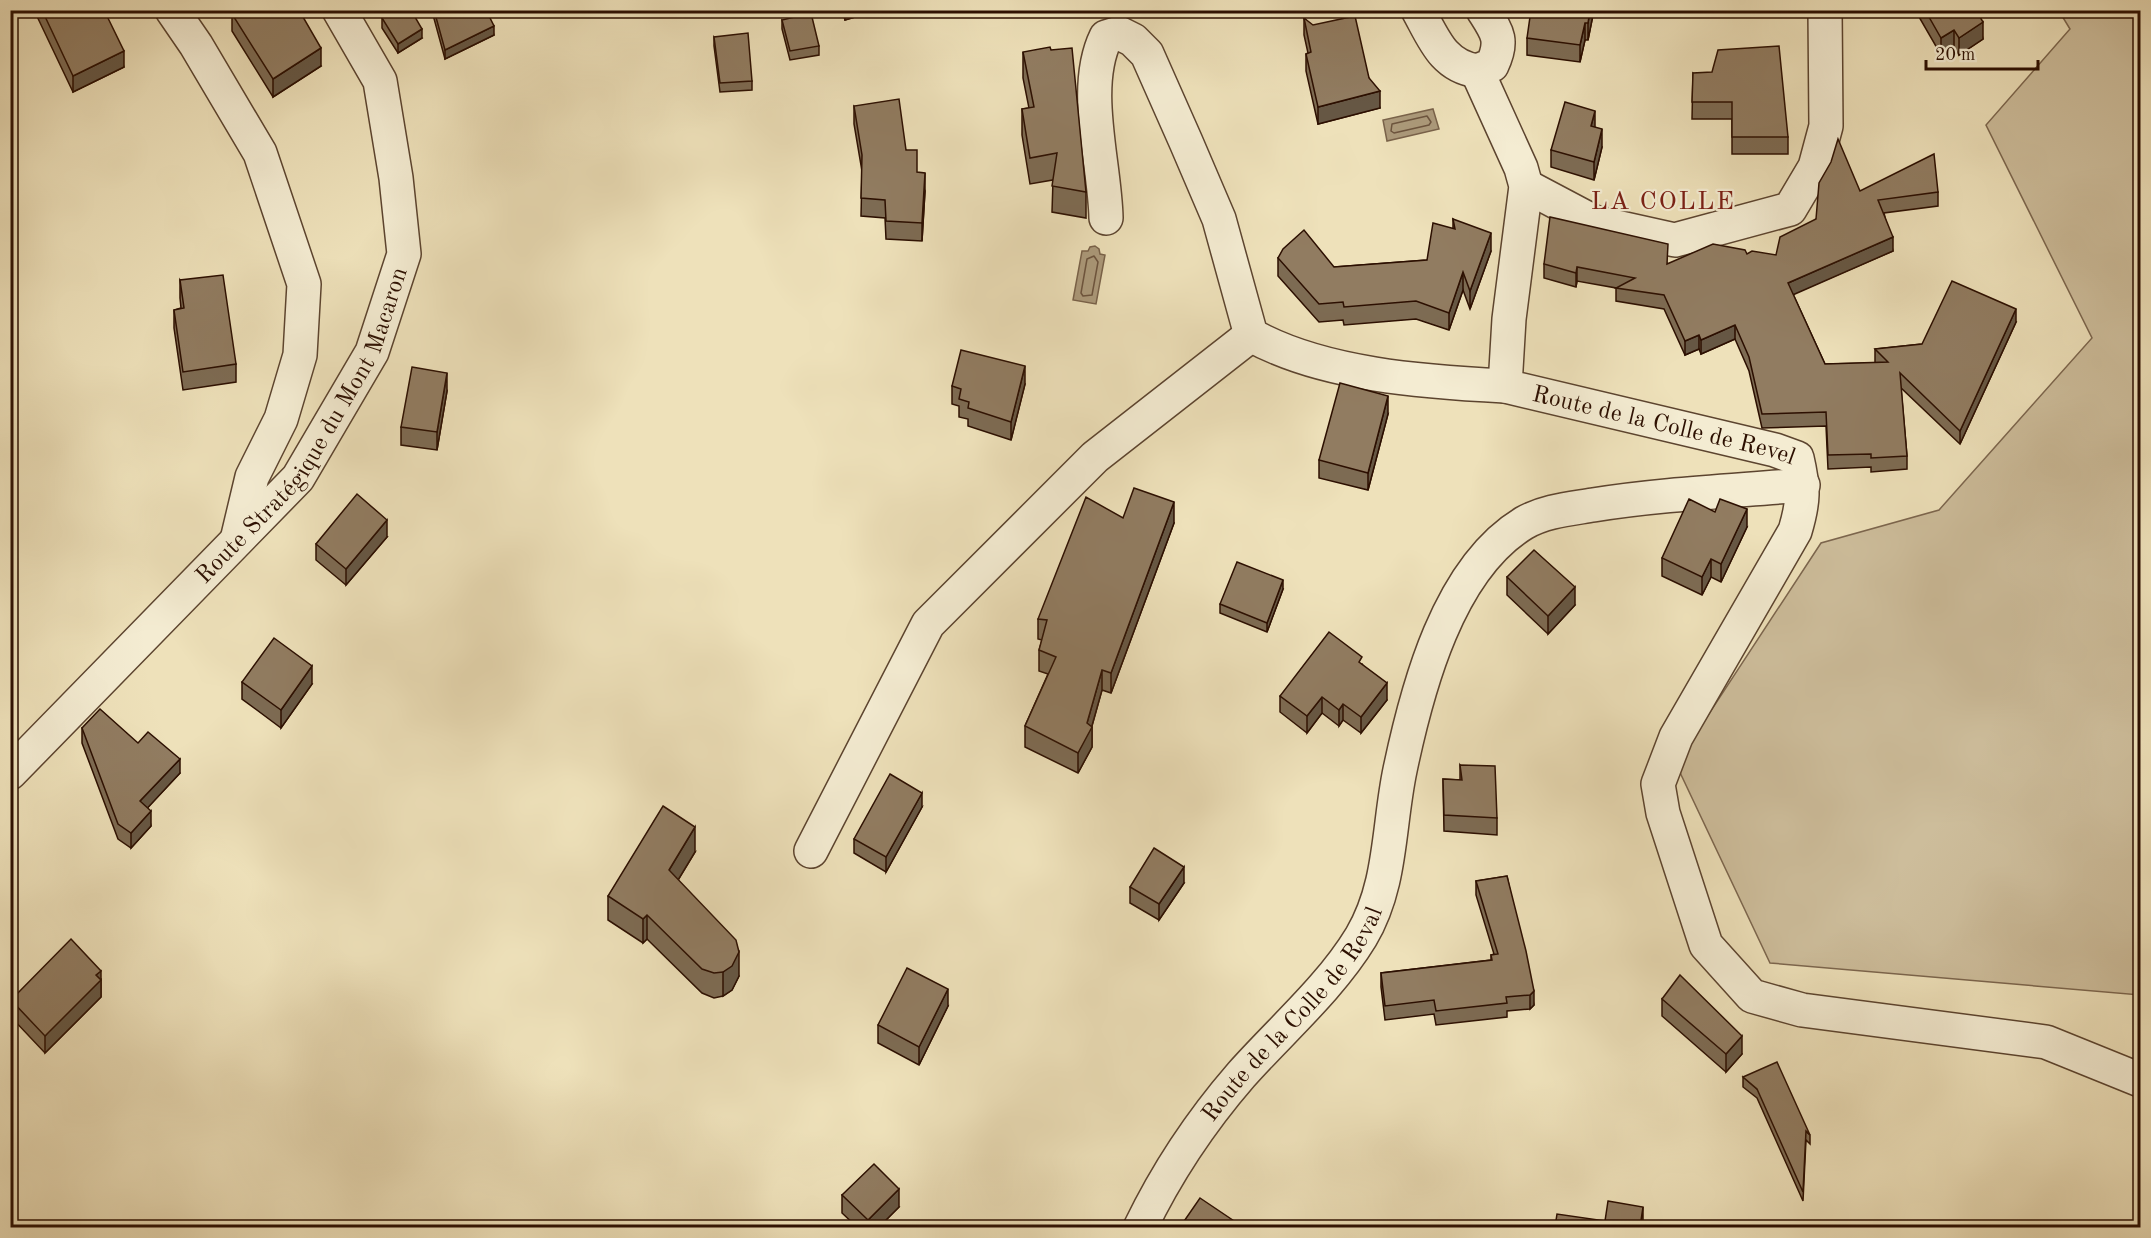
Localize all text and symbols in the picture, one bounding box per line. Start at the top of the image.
scale bar [1926,33,2038,71]
text: 20 m [1935,46,1975,64]
district label: LA COLLE [1591,189,1735,215]
street label: Route Stratégique du Mont Macaron [192,265,413,589]
street label: Route de la Colle de Revel [1530,383,1798,470]
street label: Route de la Colle de Reval [1198,904,1388,1127]

